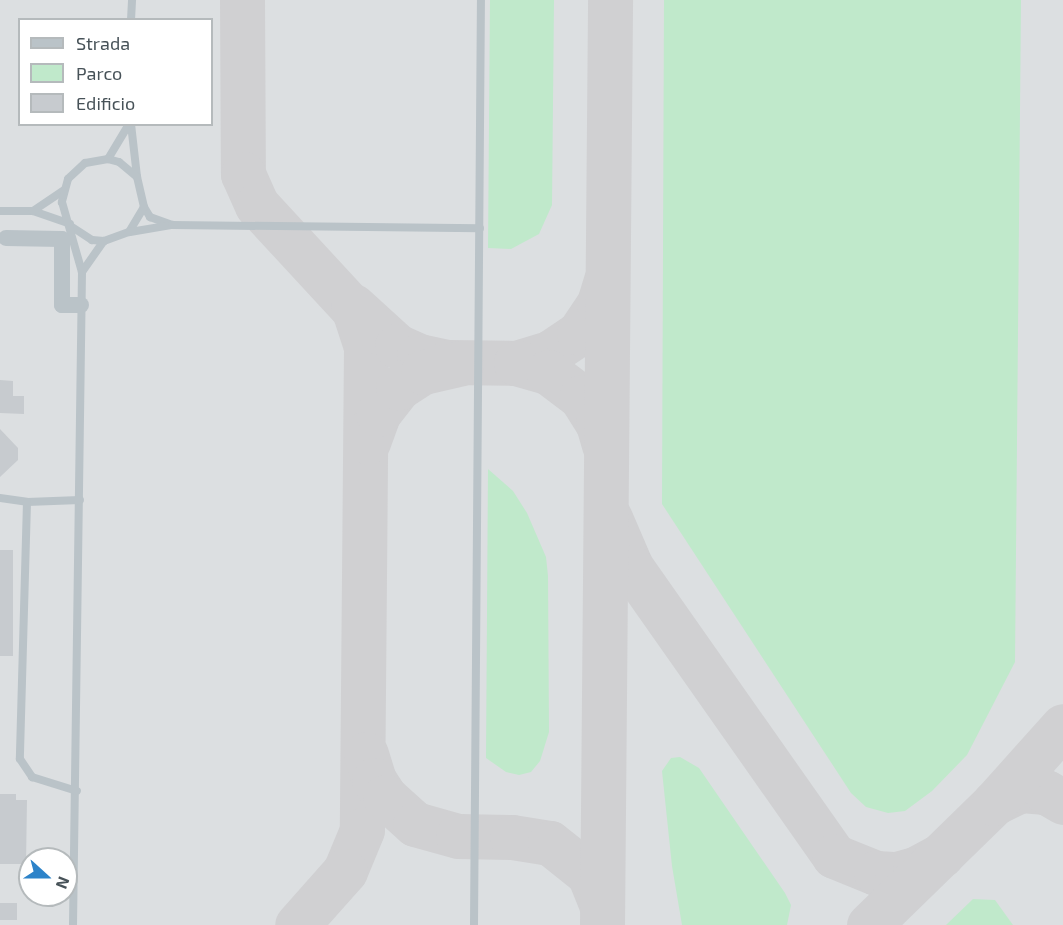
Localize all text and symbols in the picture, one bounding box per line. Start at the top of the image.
legend [18,18,213,126]
text: Strada [76,32,130,54]
text: Parco [76,62,122,84]
text: Edificio [76,92,135,114]
north arrow [18,847,78,907]
text: N [52,874,74,892]

